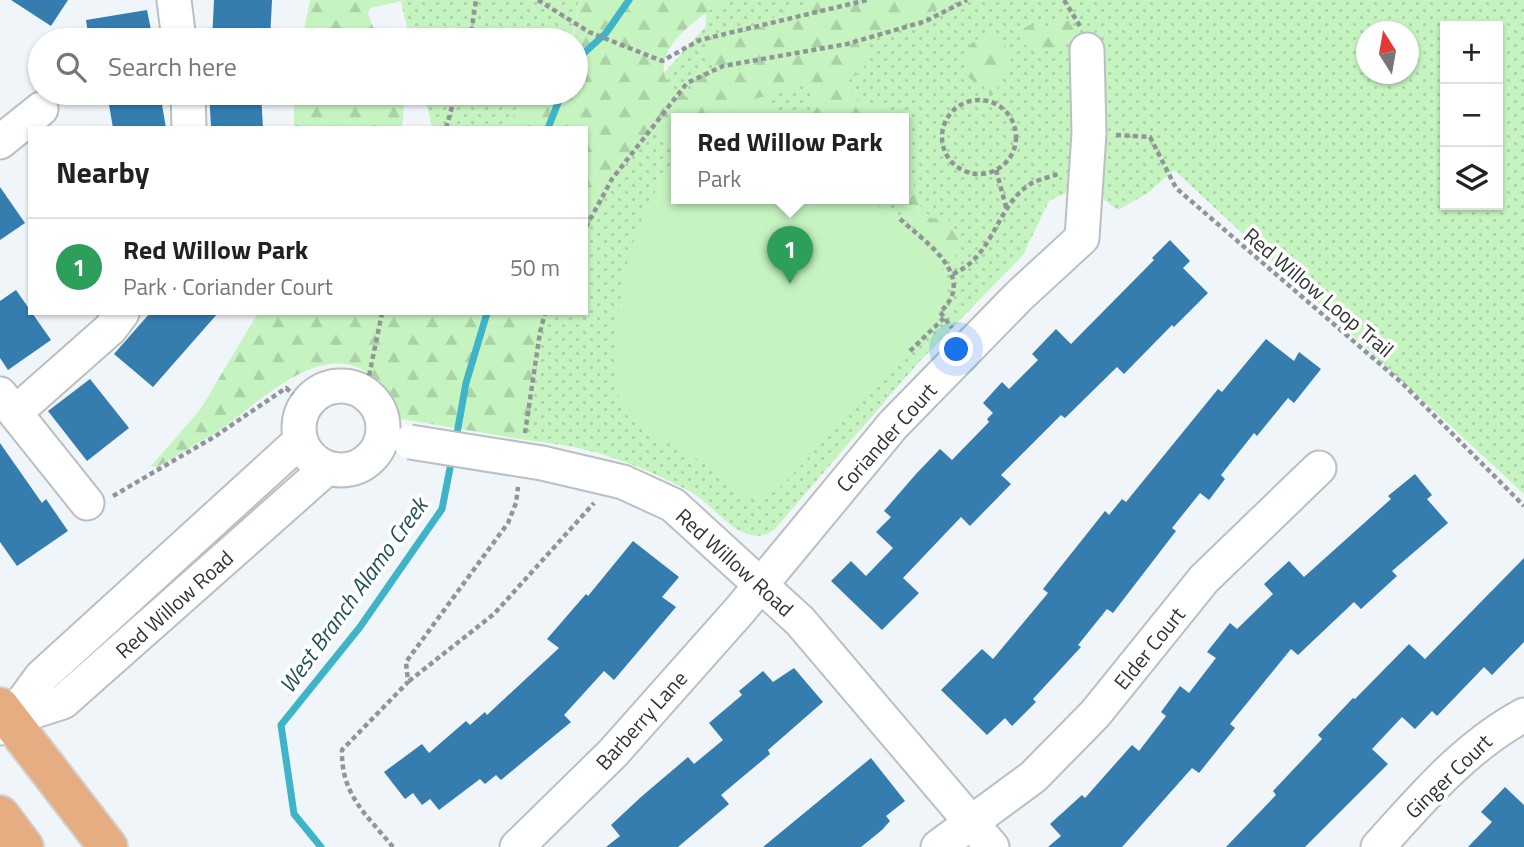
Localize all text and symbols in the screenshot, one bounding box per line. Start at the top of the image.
north arrow [1356,21,1419,84]
map controls [1440,21,1503,210]
button: + [1440,21,1503,84]
search box [28,28,588,105]
text: Search here [108,47,237,86]
icon: search [52,48,90,86]
button: − [1440,84,1503,147]
popup [671,113,909,204]
text: Red Willow Park [697,122,883,161]
button: layers [1440,147,1503,210]
text: Nearby [56,149,149,195]
text: Park [697,161,741,196]
street label: Red Willow Loop Trail [1237,219,1401,365]
pin: 1 [767,226,813,284]
text: Red Willow Park [123,230,308,269]
text: 1 [73,250,85,285]
text: 50 m [510,250,560,285]
text: Park · Coriander Court [123,269,333,304]
your location [939,332,973,366]
street label: Coriander Court [828,375,944,499]
water label: West Branch Alamo Creek [270,488,438,700]
street label: Red Willow Road [669,500,801,624]
street label: Red Willow Road [108,542,240,666]
street label: Elder Court [1106,599,1193,696]
street label: Barberry Lane [588,663,694,777]
street label: Ginger Court [1397,726,1499,826]

